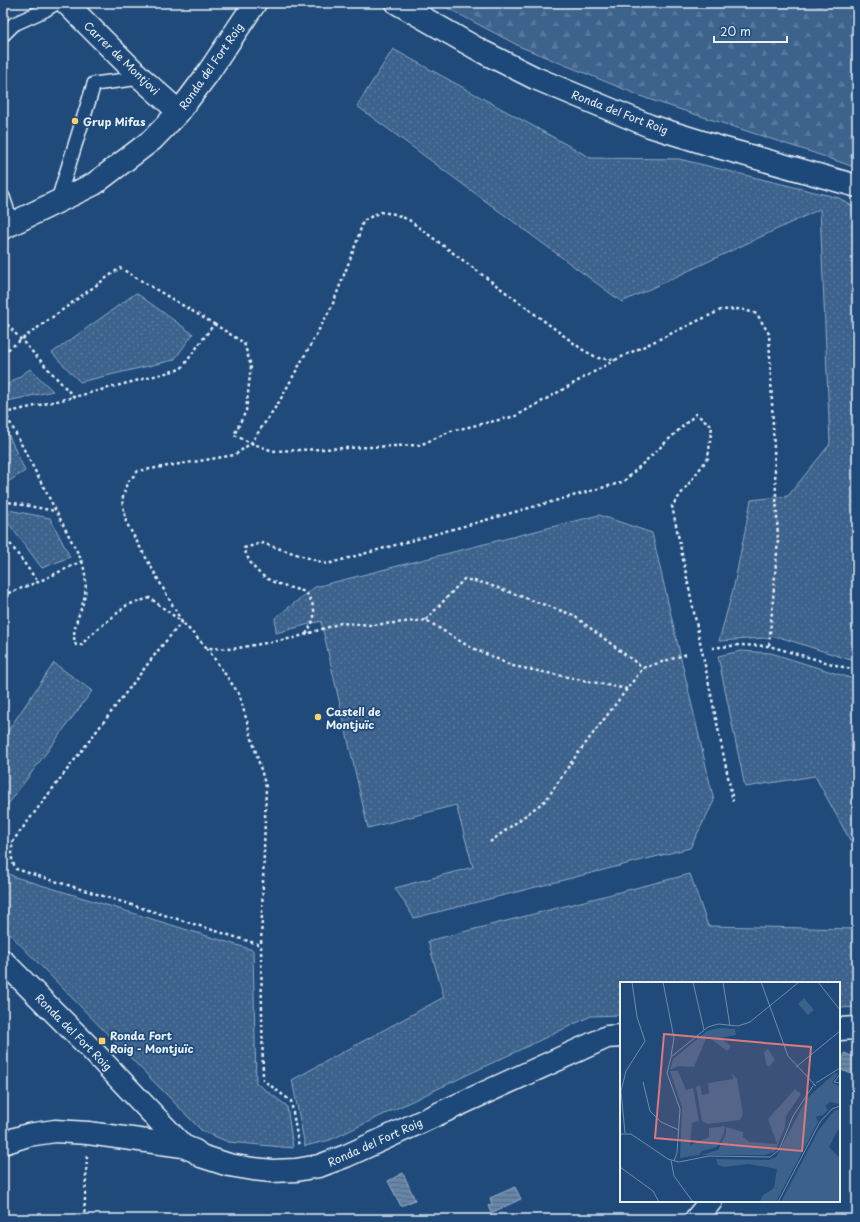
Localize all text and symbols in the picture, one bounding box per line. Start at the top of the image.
street label: Carrer de Montjovi [80,17,164,99]
scale bar [714,18,787,44]
street label: Ronda del Fort Roig [175,19,247,113]
text: 20 m [720,22,751,40]
street label: Ronda del Fort Roig [569,86,671,138]
place label: Grup Mifas [83,113,145,130]
marker: Grup Mifas [70,116,80,126]
place label: Castell de Montjuïc [326,703,381,733]
marker: Castell de Montjuïc [313,712,323,722]
inset map [620,982,840,1202]
street label: Ronda del Fort Roig [32,990,116,1074]
place label: Ronda Fort Roig - Montjuïc [110,1027,194,1057]
marker: Ronda Fort Roig - Montjuïc [97,1036,107,1046]
street label: Ronda del Fort Roig [325,1113,425,1171]

